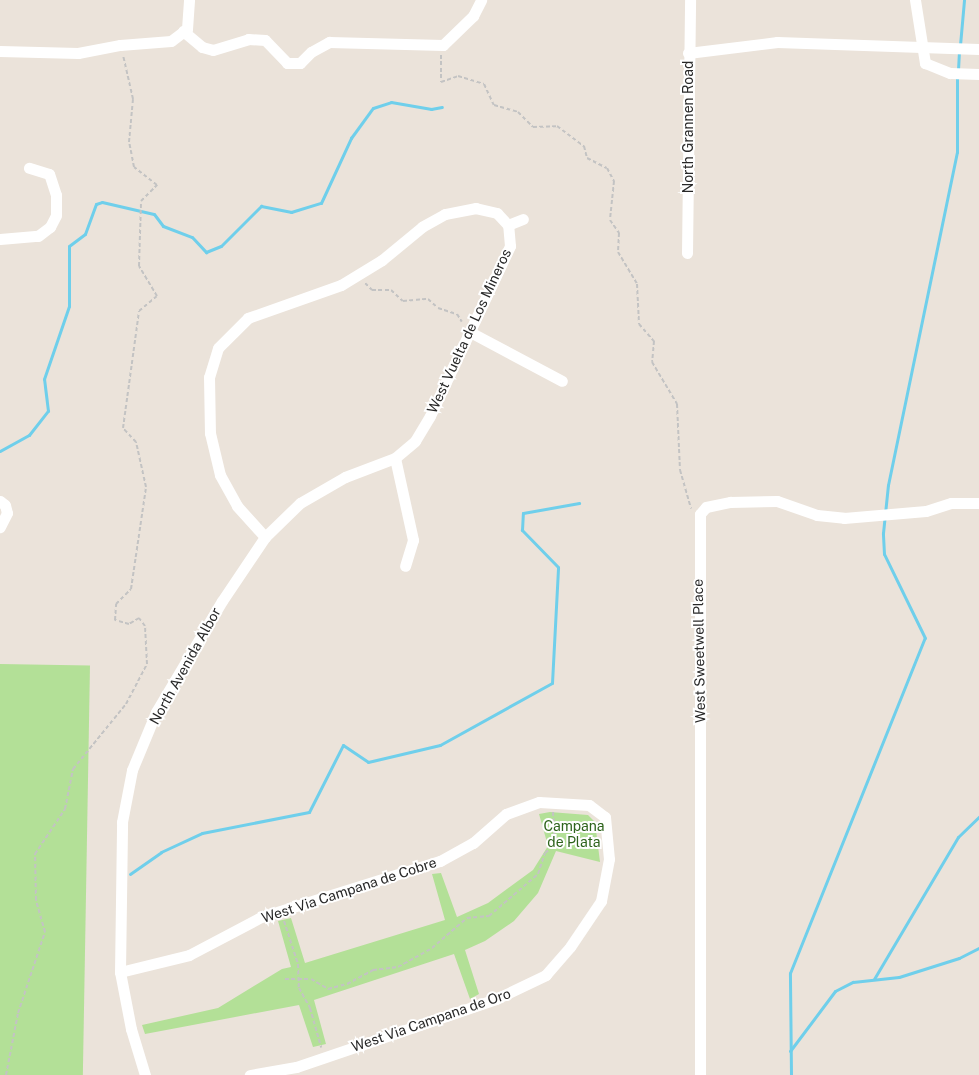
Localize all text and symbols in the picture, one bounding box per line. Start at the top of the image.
street label: North Grannen Road [680,61,696,193]
street label: West Vuelta de Los Mineros [423,246,515,416]
street label: West Sweetwell Place [689,579,709,723]
street label: North Avenida Albor [146,604,224,728]
park label: Campana de Plata [543,818,605,850]
street label: West Via Campana de Cobre [259,854,439,926]
street label: West Via Campana de Oro [349,985,513,1055]

